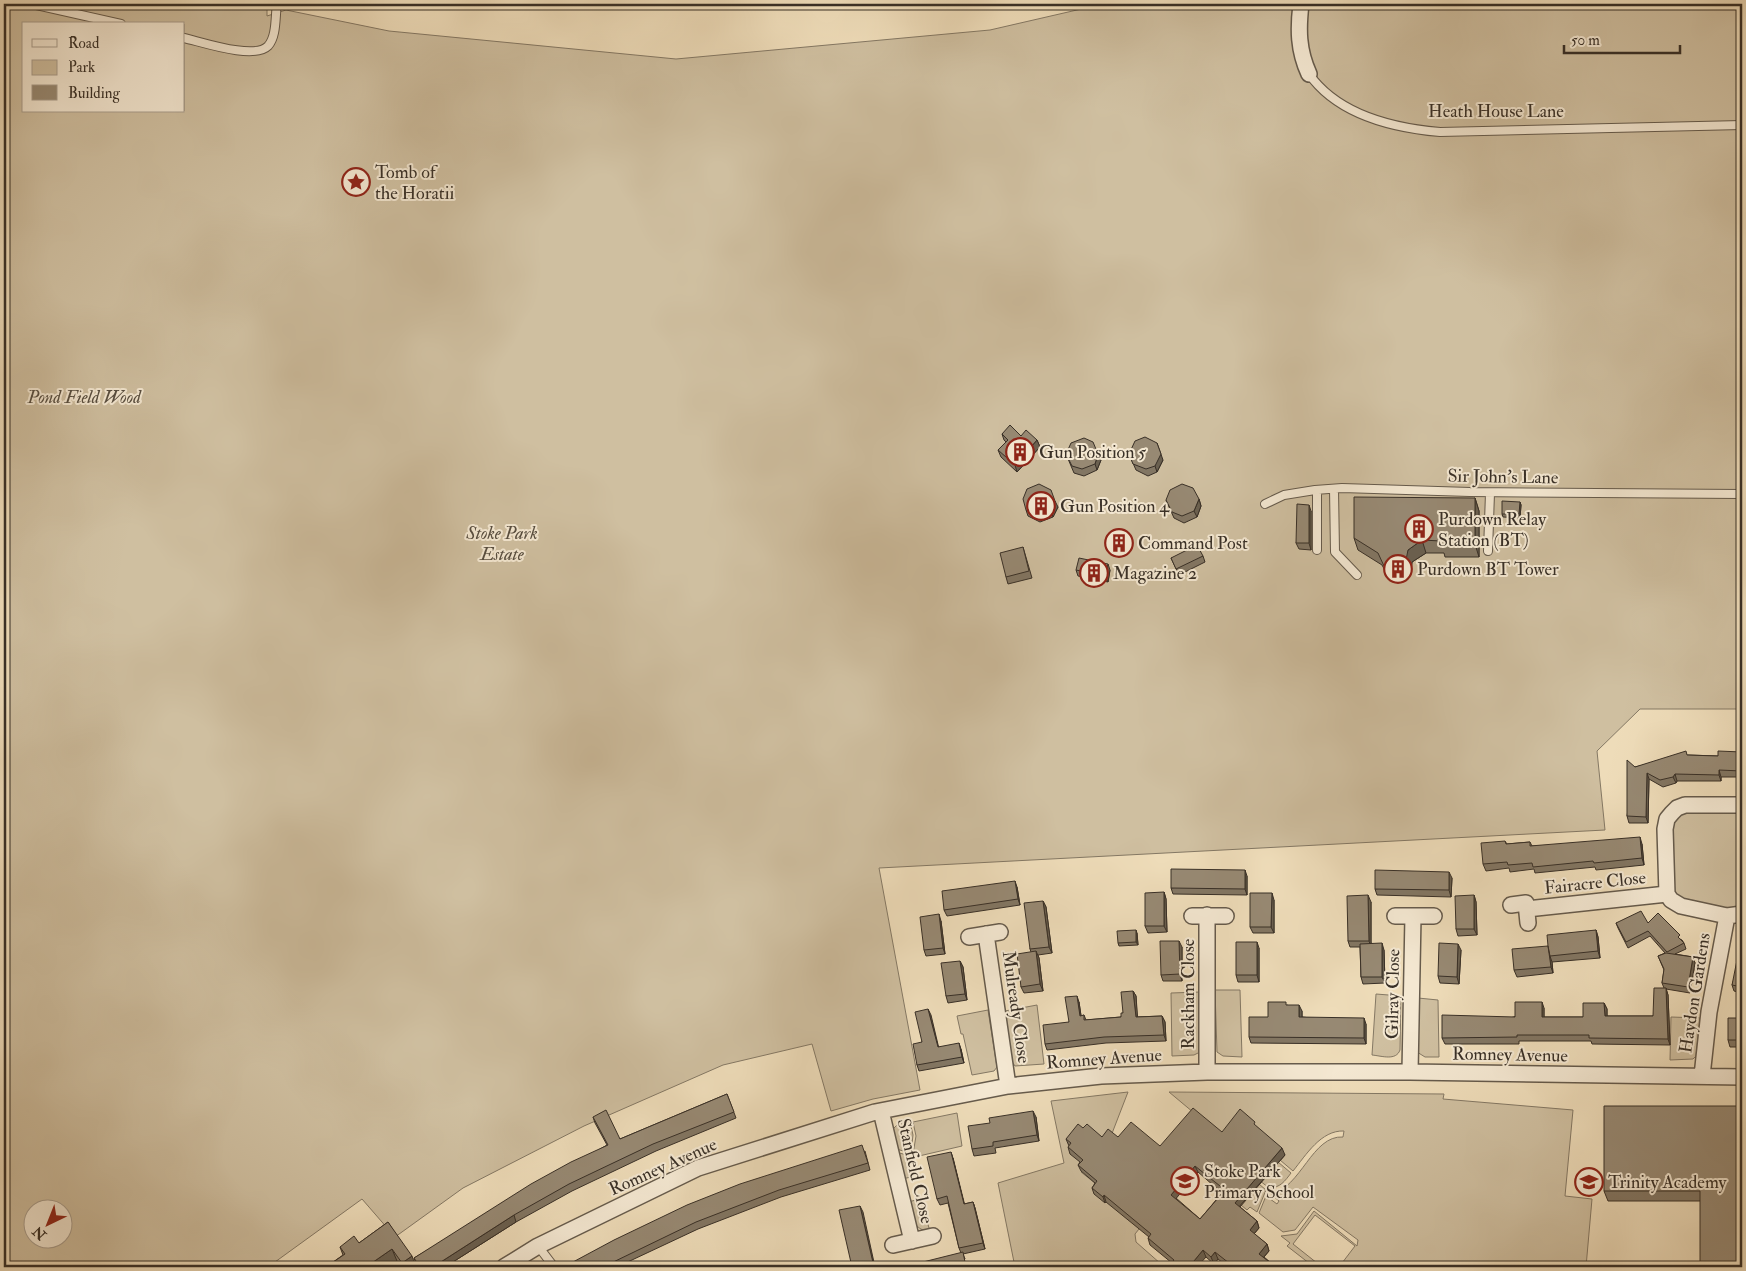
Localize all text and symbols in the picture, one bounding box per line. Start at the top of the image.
legend [22,22,185,112]
scale bar [1564,22,1680,54]
text: 50 m [1571,31,1600,50]
text: Road [68,34,100,53]
text: Park [68,58,95,77]
text: Building [68,84,120,103]
street label: Heath House Lane [1428,100,1564,123]
place label: Tomb of the Horatii [375,161,454,205]
place icon: Tomb of the Horatii [341,167,371,197]
park label: Pond Field Wood [26,386,142,409]
building icon: Gun Position 5 [1005,437,1035,467]
place label: Gun Position 5 [1039,441,1146,464]
street label: Sir John's Lane [1447,465,1559,489]
building icon: Gun Position 4 [1026,491,1056,521]
place label: Gun Position 4 [1060,495,1170,518]
place label: Purdown Relay Station (BT) [1438,508,1547,552]
building icon: Purdown Relay Station (BT) [1404,514,1434,544]
park label: Stoke Park Estate [465,522,538,566]
building icon: Command Post [1104,528,1134,558]
place label: Command Post [1138,532,1248,555]
building icon: Purdown BT Tower [1383,554,1413,584]
building icon: Magazine 2 [1079,558,1109,588]
place label: Purdown BT Tower [1417,558,1559,581]
place label: Magazine 2 [1113,562,1197,585]
street label: Fairacre Close [1543,866,1648,900]
street label: Haydon Gardens [1674,931,1716,1055]
street label: Rackham Close [1177,938,1200,1049]
street label: Gilray Close [1381,948,1405,1039]
street label: Mulready Close [997,949,1035,1065]
street label: Romney Avenue [1452,1042,1569,1068]
street label: Romney Avenue [1045,1043,1163,1075]
street label: Stanfield Close [892,1116,938,1226]
street label: Romney Avenue [605,1133,721,1201]
place label: Stoke Park Primary School [1204,1160,1315,1204]
school or university icon: Stoke Park Primary School [1170,1166,1200,1196]
school or university icon: Trinity Academy [1574,1167,1604,1197]
place label: Trinity Academy [1608,1171,1728,1194]
north arrow [22,1198,72,1248]
text: N [29,1222,51,1244]

